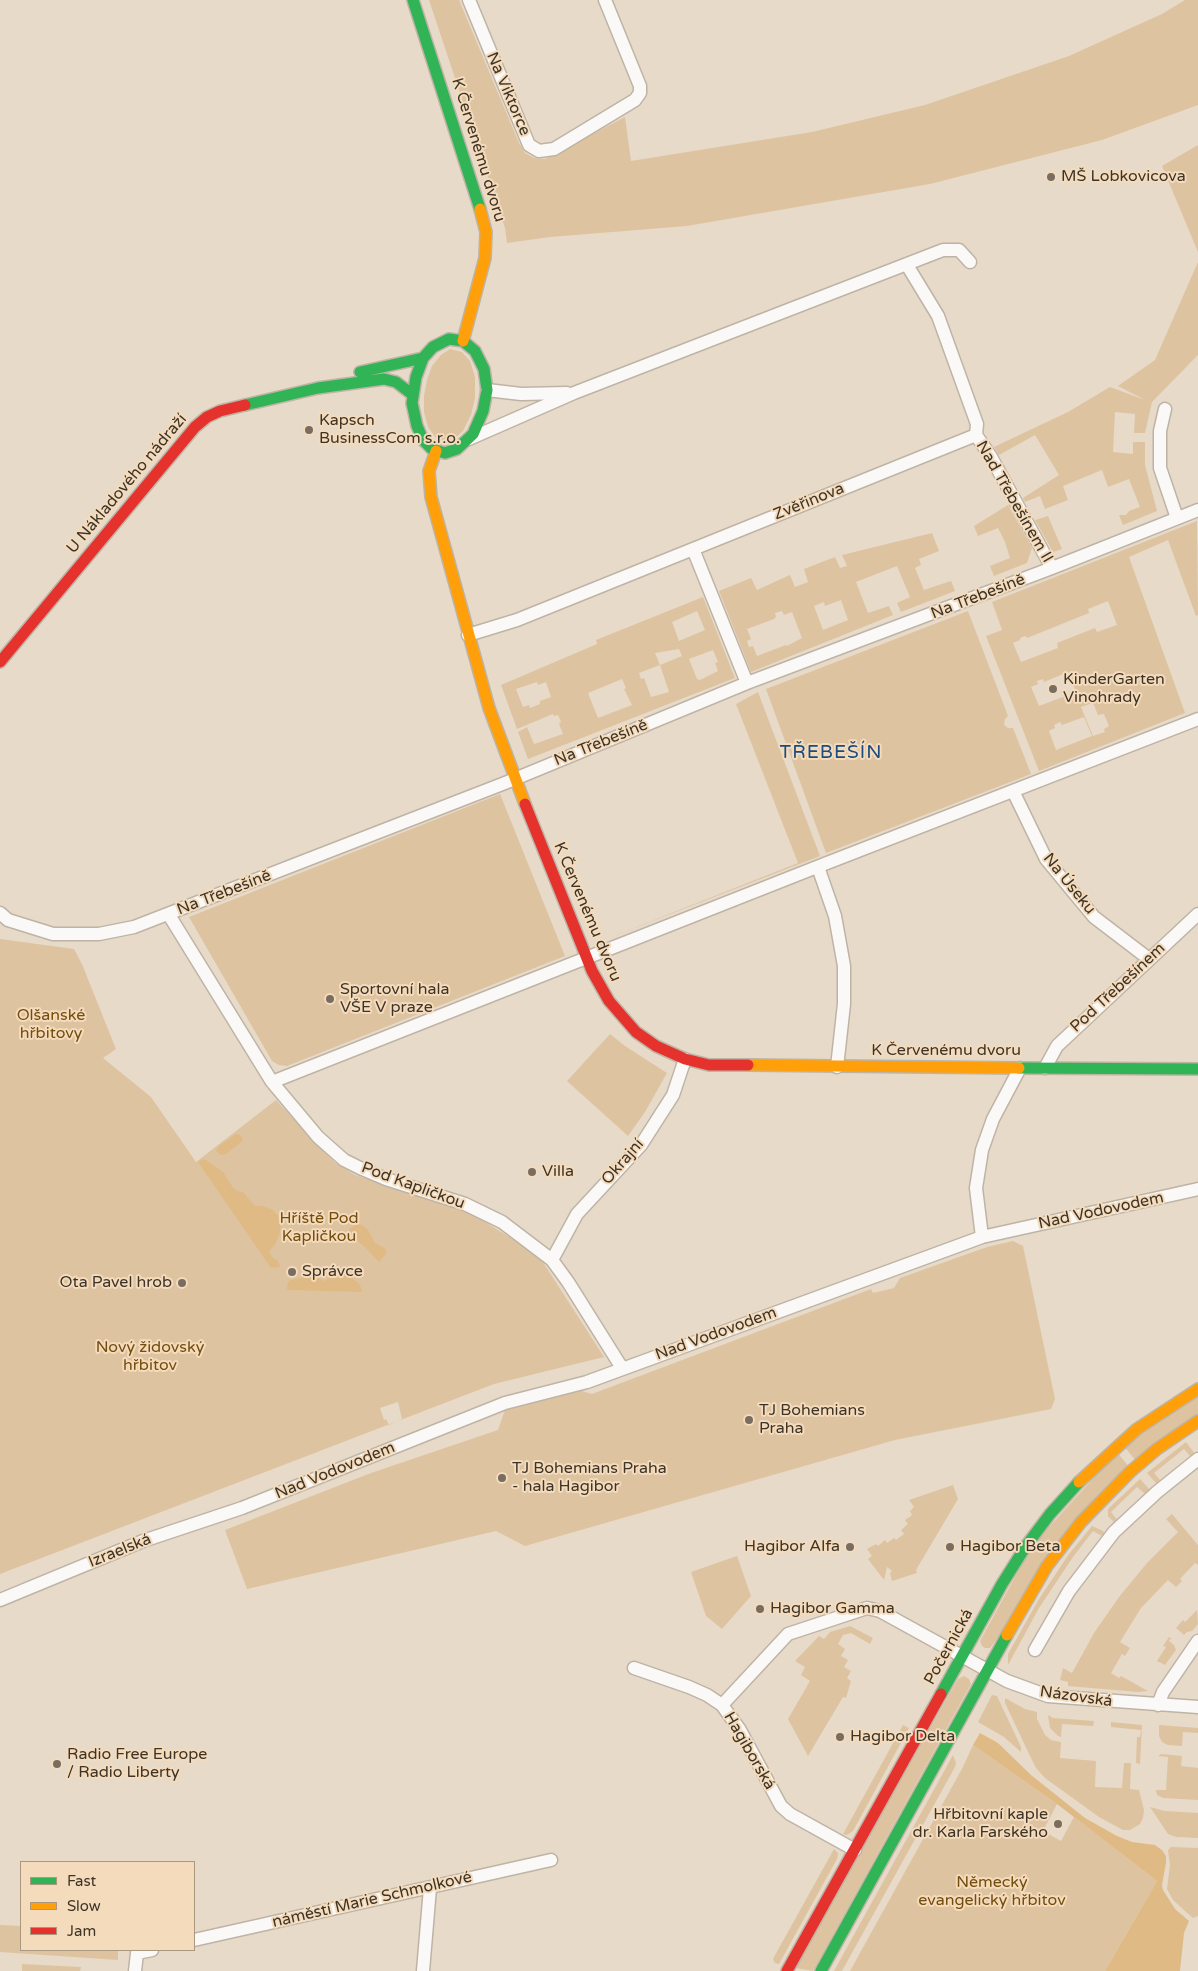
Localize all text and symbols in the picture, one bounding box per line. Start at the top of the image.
street label: Na Viktorce [482,49,534,139]
street label: K Červenému dvoru [447,76,509,224]
place label: MŠ Lobkovicova [1061,167,1186,187]
marker: MŠ Lobkovicova [1045,171,1057,183]
street label: U Nákladového nádraží [63,410,191,558]
place label: Kapsch BusinessCom s.r.o. [319,411,460,449]
marker: Kapsch BusinessCom s.r.o. [303,424,315,436]
street label: Nad Třebešínem II [971,438,1057,566]
street label: Zvěřinova [771,479,847,525]
street label: Na Třebešíně [928,570,1028,624]
place label: KinderGarten Vinohrady [1063,670,1165,708]
marker: KinderGarten Vinohrady [1047,683,1059,695]
street label: Na Třebešíně [551,715,651,771]
district label: TŘEBEŠÍN [779,742,883,764]
street label: K Červenému dvoru [549,839,625,985]
street label: Na Úseku [1039,850,1099,918]
street label: Na Třebešíně [174,866,274,920]
street label: Pod Třebešínem [1067,939,1169,1037]
place label: Sportovní hala VŠE V praze [340,980,449,1018]
marker: Sportovní hala VŠE V praze [324,993,336,1005]
park label: Olšanské hřbitovy [17,1006,85,1044]
street label: K Červenému dvoru [871,1041,1021,1061]
street label: Okrajní [598,1135,648,1189]
street label: Pod Kapličkou [359,1158,467,1214]
place label: Villa [542,1162,574,1182]
marker: Villa [526,1166,538,1178]
street label: Nad Vodovodem [1037,1188,1165,1234]
park label: Hříště Pod Kapličkou [279,1209,359,1247]
place label: Správce [302,1262,363,1282]
marker: Správce [286,1266,298,1278]
place label: Ota Pavel hrob [60,1273,172,1293]
marker: Ota Pavel hrob [176,1277,188,1289]
street label: Nad Vodovodem [653,1303,779,1365]
park label: Nový židovský hřbitov [96,1338,204,1376]
place label: TJ Bohemians Praha [759,1401,865,1439]
marker: TJ Bohemians Praha [743,1414,755,1426]
street label: Nad Vodovodem [272,1438,398,1504]
place label: TJ Bohemians Praha - hala Hagibor [512,1459,667,1497]
marker: TJ Bohemians Praha - hala Hagibor [496,1472,508,1484]
street label: Izraelská [86,1530,154,1572]
place label: Hagibor Alfa [744,1537,840,1557]
place label: Hagibor Beta [960,1537,1060,1557]
marker: Hagibor Alfa [844,1541,856,1553]
marker: Hagibor Beta [944,1541,956,1553]
place label: Hagibor Gamma [770,1599,895,1619]
marker: Hagibor Gamma [754,1603,766,1615]
street label: Počernická [920,1606,978,1688]
street label: Názovská [1038,1682,1114,1712]
street label: Hagiborská [719,1709,779,1793]
place label: Hagibor Delta [850,1727,955,1747]
marker: Hagibor Delta [834,1731,846,1743]
place label: Radio Free Europe / Radio Liberty [67,1745,207,1783]
marker: Radio Free Europe / Radio Liberty [51,1758,63,1770]
place label: Hřbitovní kaple dr. Karla Farského [913,1805,1048,1843]
marker: Hřbitovní kaple dr. Karla Farského [1052,1818,1064,1830]
legend [20,1861,195,1951]
street label: náměstí Marie Schmolkové [270,1868,474,1932]
text: Fast [67,1872,96,1890]
park label: Německý evangelický hřbitov [918,1873,1066,1911]
text: Slow [67,1897,101,1915]
text: Jam [67,1922,96,1940]

